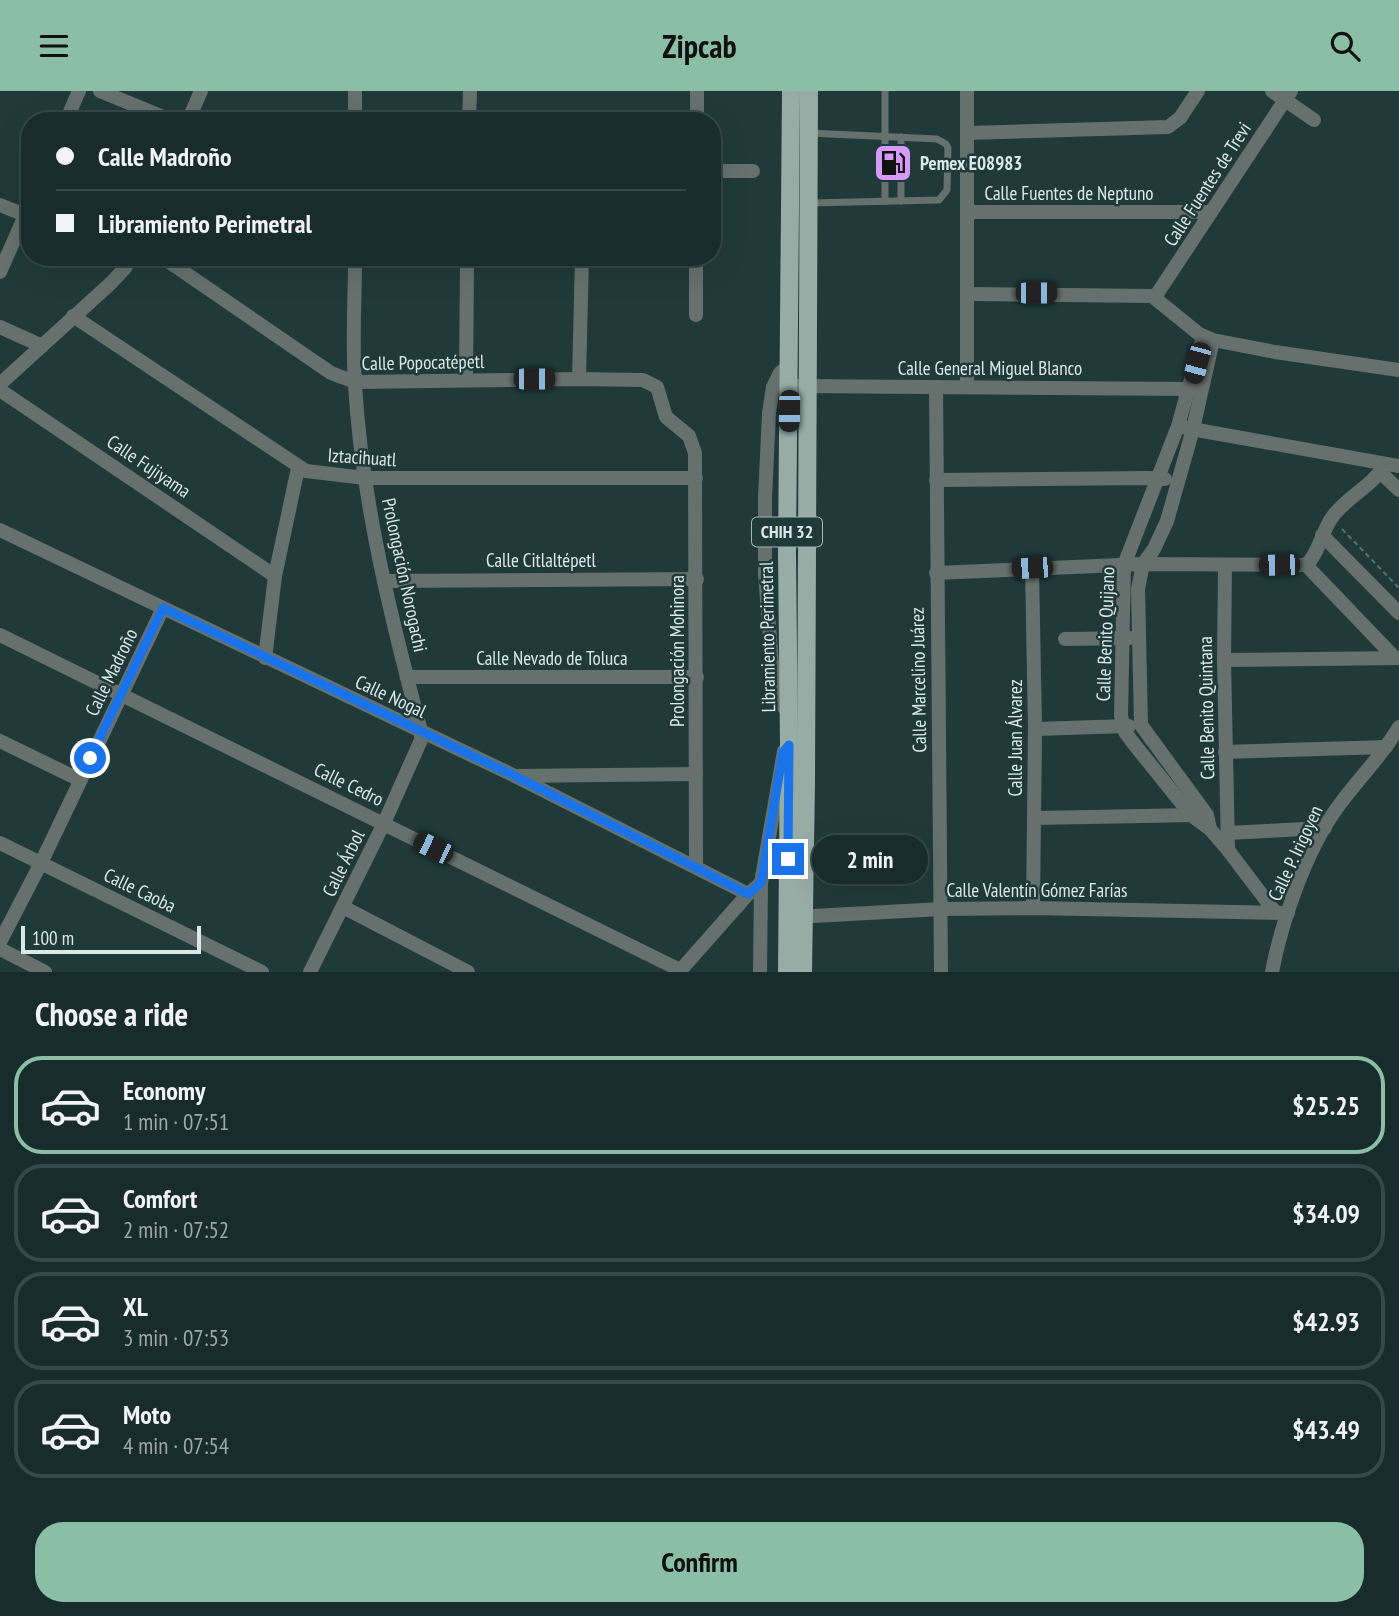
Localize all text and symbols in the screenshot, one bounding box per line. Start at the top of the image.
text: Zipcab [662,25,737,67]
icon: menu [35,27,73,65]
icon: search [1326,27,1364,65]
street label: Calle Fuentes de Trevi [1158,117,1256,251]
text: Calle Madroño [98,140,232,173]
fuel station icon: Pemex E08983 [872,142,914,184]
place label: Pemex E08983 [920,151,1022,175]
street label: Calle Fuentes de Neptuno [985,181,1153,205]
text: Libramiento Perimetral [98,207,312,240]
car [1016,283,1058,304]
car [1182,340,1213,386]
street label: Calle Popocatépetl [362,349,485,375]
street label: Calle General Miguel Blanco [898,356,1082,380]
car [514,369,556,390]
car [779,390,800,432]
street label: Calle Fujiyama [103,429,195,503]
street label: Iztacihuatl [327,443,398,471]
street label: Prolongación Norogachi [377,496,433,654]
road number: CHIH 32 [752,517,822,547]
street label: Calle Citlaltépetl [486,548,597,572]
car [1258,554,1301,576]
car [1011,556,1054,580]
street label: Libramiento Perimetral [754,561,780,713]
street label: Calle Benito Quijano [1091,566,1119,702]
street label: Prolongación Mohinora [665,575,689,727]
street label: Calle Marcelino Juárez [905,607,931,753]
street label: Calle Madroño [79,624,143,720]
street label: Calle Benito Quintana [1193,636,1219,780]
street label: Calle Nevado de Toluca [476,646,628,670]
street label: Calle Nogal [352,669,431,723]
street label: Calle Juan Álvarez [1003,679,1027,797]
route start [74,742,106,774]
street label: Calle Cedro [310,757,388,811]
street label: Calle P. Irigoyen [1262,801,1328,905]
street label: Calle Árbol [317,825,370,900]
car [410,829,457,867]
callout: 2 min [812,835,928,883]
route end [772,843,804,875]
text: 2 min [847,845,893,874]
street label: Calle Caoba [100,862,180,918]
street label: Calle Valentín Gómez Farías [946,878,1128,902]
scale bar [21,923,201,955]
text: 100 m [32,926,74,950]
text: Choose a ride [35,993,188,1035]
icon: car [39,1074,102,1137]
text: Economy [123,1074,205,1107]
text: $25.25 [1292,1089,1360,1122]
text: 1 min · 07:51 [123,1107,229,1136]
icon: car [39,1182,102,1245]
text: Comfort [123,1182,197,1215]
text: $34.09 [1292,1197,1360,1230]
text: 2 min · 07:52 [123,1215,229,1244]
icon: car [39,1290,102,1353]
text: XL [123,1290,148,1323]
text: $42.93 [1292,1305,1360,1338]
text: 3 min · 07:53 [123,1323,229,1352]
icon: car [39,1398,102,1461]
text: Moto [123,1398,171,1431]
text: $43.49 [1292,1413,1360,1446]
text: 4 min · 07:54 [123,1431,229,1460]
button: Confirm [35,1522,1364,1602]

